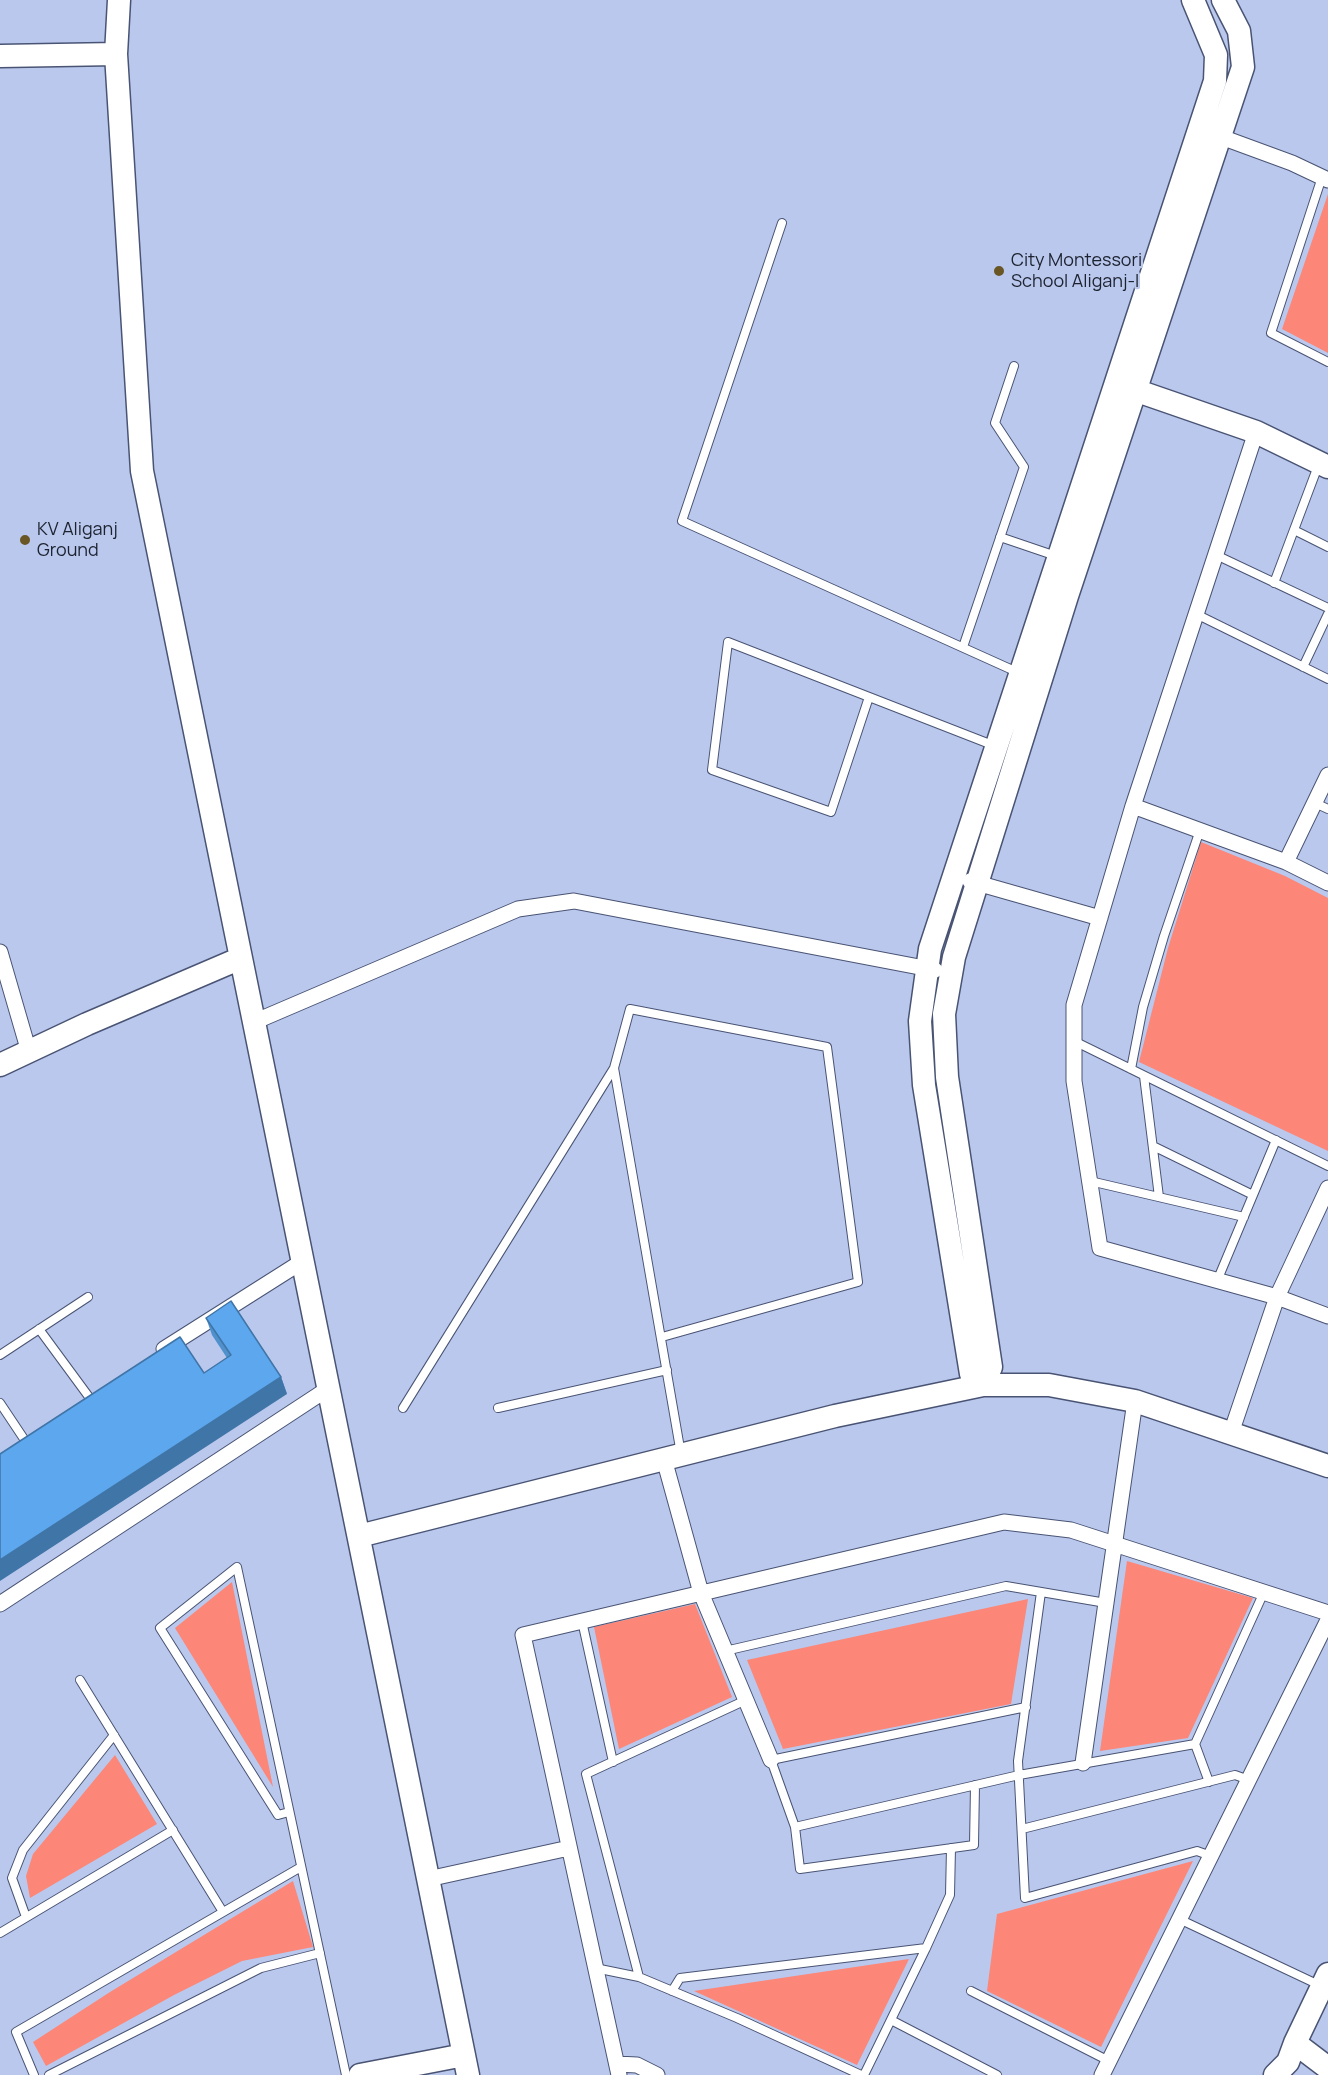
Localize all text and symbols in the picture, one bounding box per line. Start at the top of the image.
place label: City Montessori School Aliganj-I [1011,250,1142,292]
marker: City Montessori School Aliganj-I [992,264,1006,278]
place label: KV Aliganj Ground [37,519,118,562]
marker: KV Aliganj Ground [18,533,32,547]

